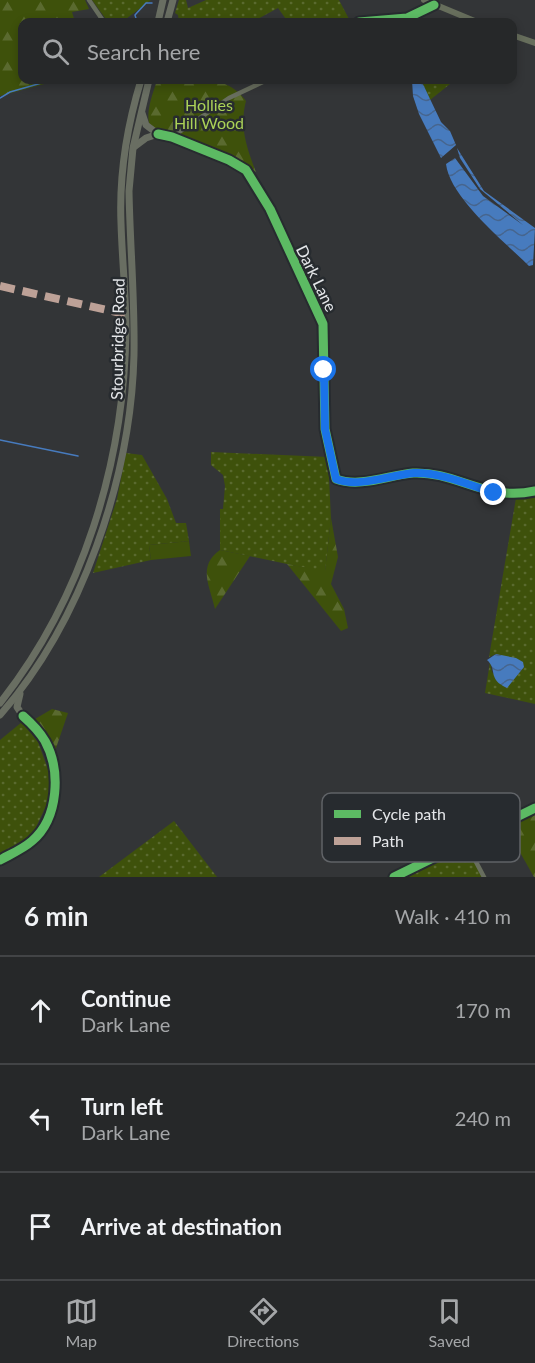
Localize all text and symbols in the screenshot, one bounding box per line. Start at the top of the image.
search box [18,18,517,84]
icon: search [39,35,72,68]
text: Search here [87,38,200,65]
park label: Hollies Hill Wood [174,95,244,132]
street label: Dark Lane [293,242,341,314]
street label: Stourbridge Road [106,278,128,400]
route start [310,356,336,382]
route end [480,479,506,505]
legend [322,793,520,862]
text: Cycle path [372,804,446,823]
text: Path [372,831,404,850]
text: 6 min [24,900,88,932]
text: Walk · 410 m [395,904,511,928]
text: Continue [81,985,171,1012]
icon: ahead [24,994,57,1027]
text: 170 m [455,998,511,1022]
text: Dark Lane [81,1012,170,1036]
text: Turn left [81,1093,163,1120]
icon: left [24,1102,57,1135]
text: 240 m [455,1106,511,1130]
text: Dark Lane [81,1120,170,1144]
icon: arrive [24,1210,57,1243]
text: Arrive at destination [81,1213,282,1240]
tab: Map [65,1295,98,1350]
tab: Directions [227,1295,299,1350]
tab: Saved [429,1295,470,1350]

